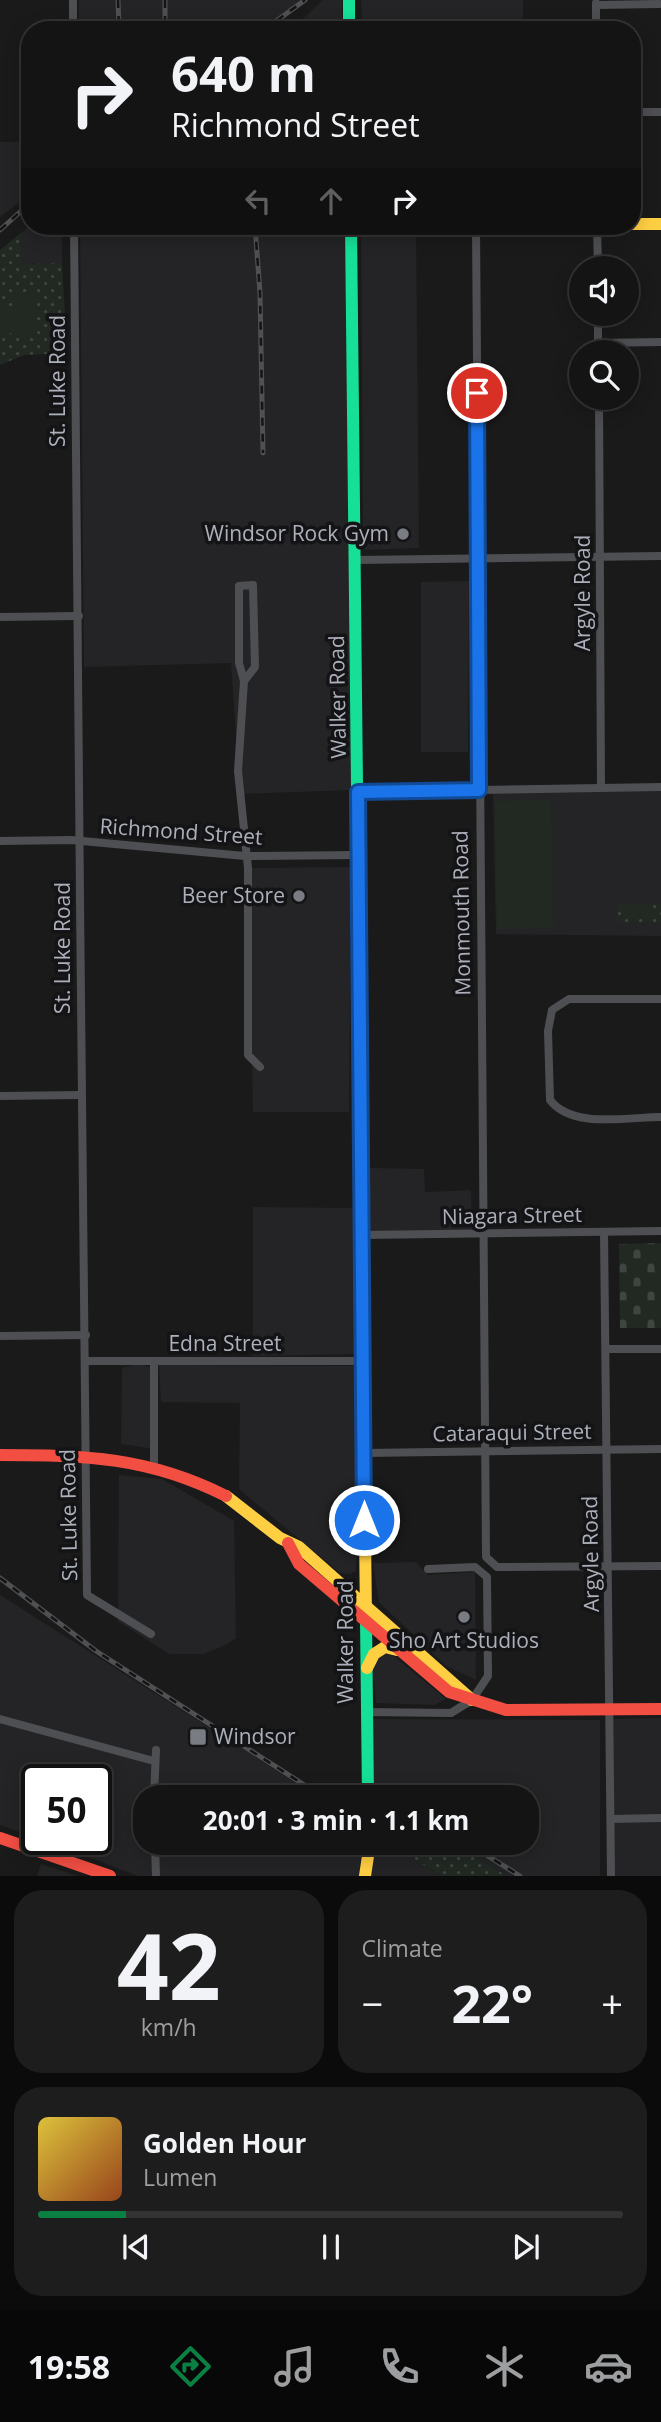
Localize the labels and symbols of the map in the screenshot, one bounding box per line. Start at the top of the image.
street label: St. Luke Road [43,315,71,447]
pin [447,363,507,423]
place label: Windsor Rock Gym [205,519,389,547]
marker: Windsor Rock Gym [395,526,411,542]
street label: Argyle Road [568,535,596,651]
street label: Walker Road [322,635,352,759]
street label: Richmond Street [99,811,263,851]
street label: Monmouth Road [446,830,476,996]
place label: Beer Store [182,881,285,909]
street label: St. Luke Road [48,882,76,1014]
marker: Beer Store [291,888,307,904]
street label: Niagara Street [442,1200,582,1230]
street label: Edna Street [168,1329,282,1357]
street label: Cataraqui Street [432,1417,592,1447]
street label: St. Luke Road [53,1449,83,1581]
position arrow [327,1483,401,1557]
street label: Argyle Road [575,1496,605,1612]
street label: Walker Road [331,1580,359,1704]
marker: Sho Art Studios [456,1609,472,1625]
place label: Sho Art Studios [389,1626,539,1654]
place label: Windsor [214,1722,296,1750]
marker: Windsor [188,1727,208,1747]
speed limit sign: 50 [21,1764,112,1855]

